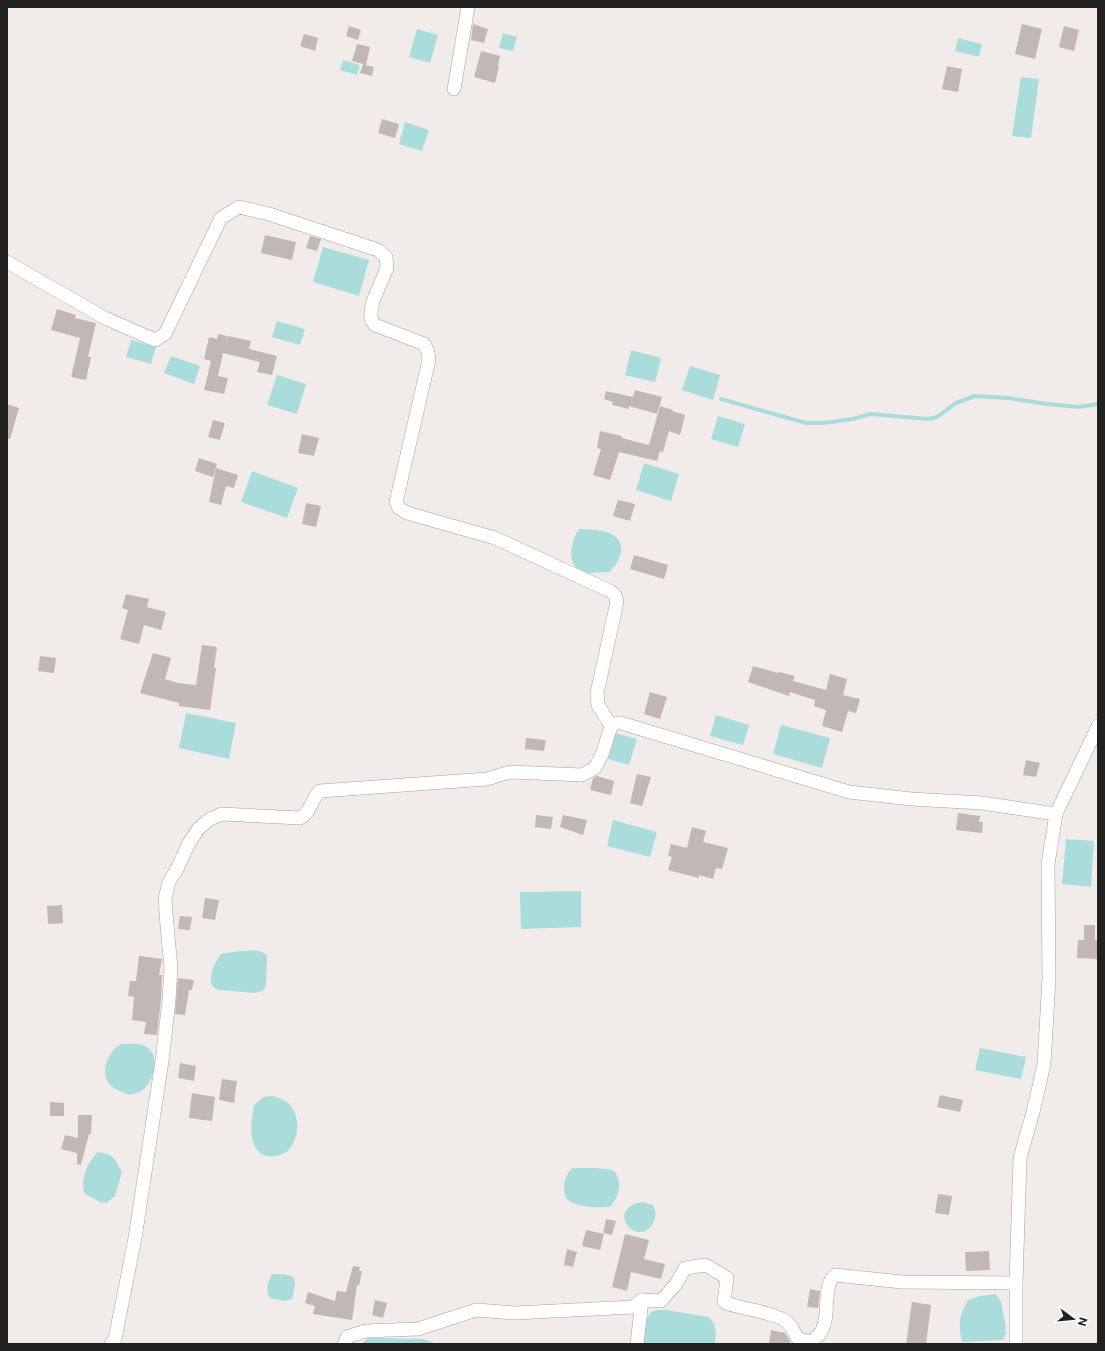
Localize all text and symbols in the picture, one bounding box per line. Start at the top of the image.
north arrow [1053,1299,1093,1339]
text: N [1076,1316,1090,1328]

